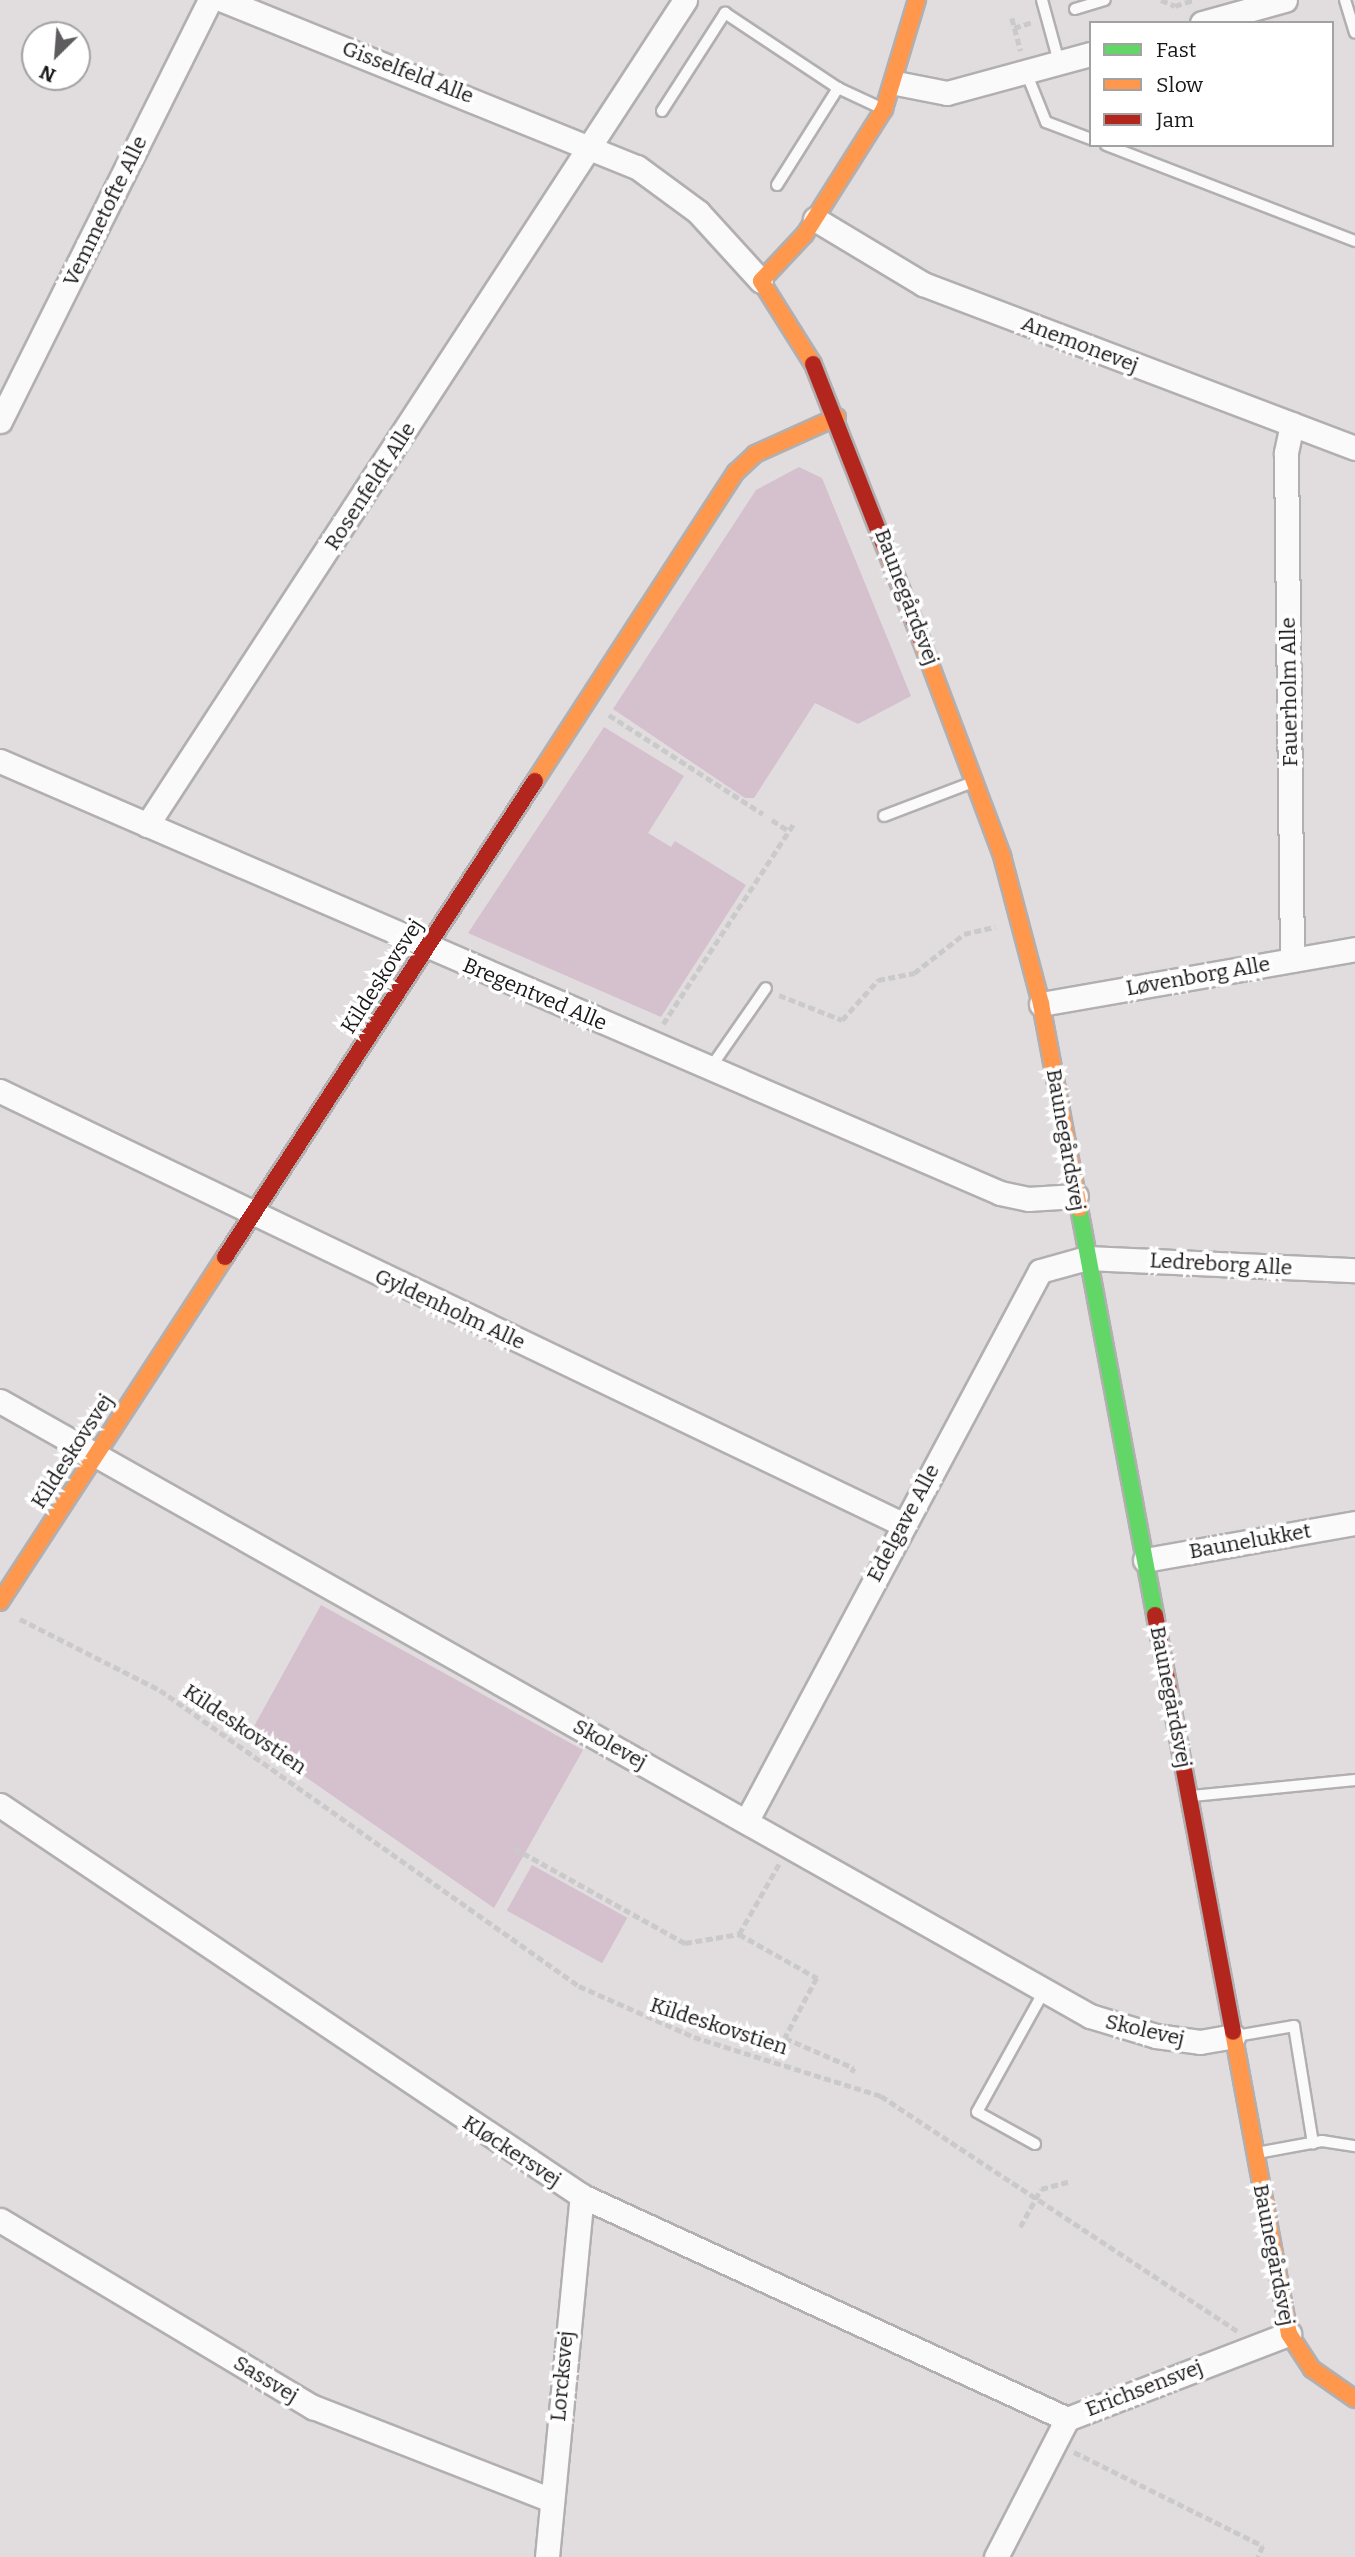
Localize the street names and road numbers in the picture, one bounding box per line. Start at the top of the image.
street label: Gisselfeld Alle [339,35,477,109]
street label: Vemmetofte Alle [58,132,152,290]
street label: Anemonevej [1018,310,1142,378]
street label: Rosenfeldt Alle [319,417,421,555]
street label: Baunegårdsvej [869,525,945,669]
street label: Fauerholm Alle [1275,617,1303,767]
street label: Kildeskovsvej [336,914,428,1038]
street label: Løvenborg Alle [1124,951,1272,1001]
street label: Bregentved Alle [459,952,611,1036]
street label: Baunegårdsvej [1041,1067,1091,1213]
street label: Ledreborg Alle [1149,1248,1293,1280]
street label: Gyldenholm Alle [371,1263,529,1355]
street label: Kildeskovsvej [26,1389,118,1513]
street label: Edelgave Alle [861,1460,945,1586]
street label: Baunelukket [1187,1518,1313,1564]
street label: Baunegårdsvej [1145,1624,1197,1770]
street label: Kildeskovstien [179,1679,311,1779]
street label: Skolevej [569,1713,651,1775]
street label: Kildeskovstien [647,1992,791,2060]
street label: Skolevej [1103,2009,1187,2051]
street label: Kløckersvej [458,2110,566,2192]
street label: Baunegårdsvej [1248,2182,1300,2328]
street label: Lorcksvej [545,2330,579,2422]
street label: Sassvej [229,2350,303,2408]
street label: Erichsensvej [1082,2354,1206,2422]

